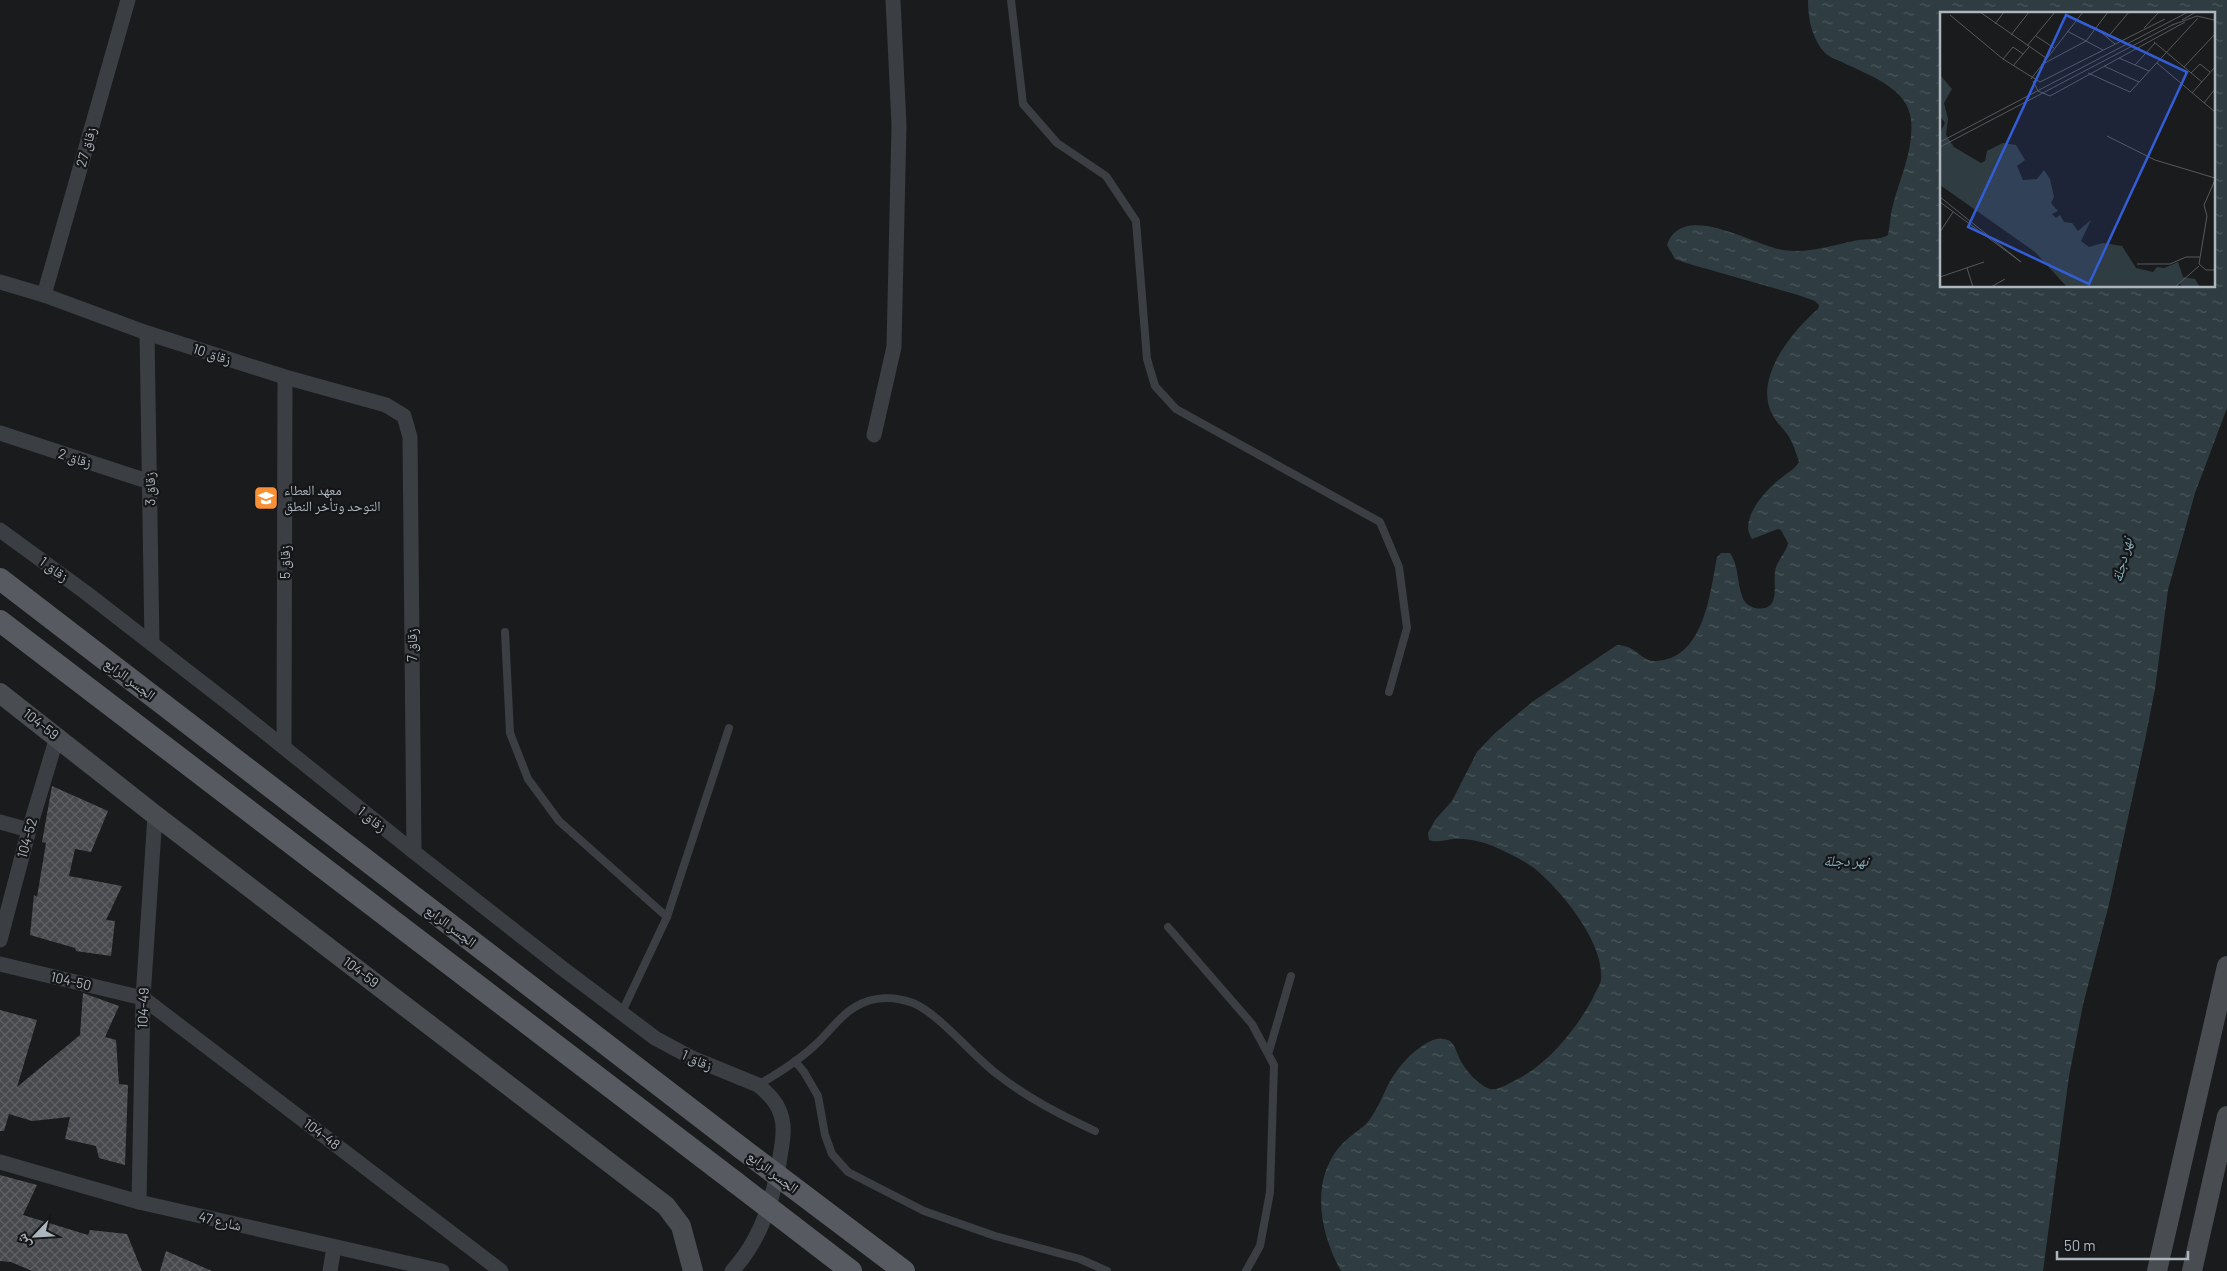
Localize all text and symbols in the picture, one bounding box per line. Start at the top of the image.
inset map [1940,12,2214,288]
street label: زقاق 27 [72,125,100,169]
street label: زقاق 10 [190,339,234,369]
street label: زقاق 2 [56,444,94,472]
street label: زقاق 3 [141,472,159,506]
place label: معهد العطاء التوحد وتأخر النطق [284,481,381,516]
school or university icon: معهد العطاء التوحد وتأخر النطق [253,485,279,511]
water label: نهر دجلة [2107,533,2137,584]
street label: زقاق 5 [276,545,294,579]
street label: زقاق 1 [36,552,72,586]
street label: زقاق 7 [403,628,421,662]
street label: الجسر الرابع [100,654,159,705]
street label: 104-59 [20,704,63,743]
street label: زقاق 1 [354,802,390,836]
street label: 104-52 [13,816,40,860]
water label: نهر دجلة [1823,851,1871,870]
street label: الجسر الرابع [421,901,480,952]
street label: 104-59 [340,953,383,991]
street label: 104-50 [49,968,93,993]
street label: 104-49 [133,987,152,1029]
street label: زقاق 1 [679,1045,715,1075]
street label: 104-48 [301,1114,344,1153]
street label: الجسر الرابع [743,1147,802,1198]
street label: شارع 47 [197,1207,243,1236]
north arrow [10,1211,60,1261]
scale bar [2057,1228,2188,1260]
text: ش [12,1231,35,1252]
text: 50 m [2064,1236,2096,1254]

